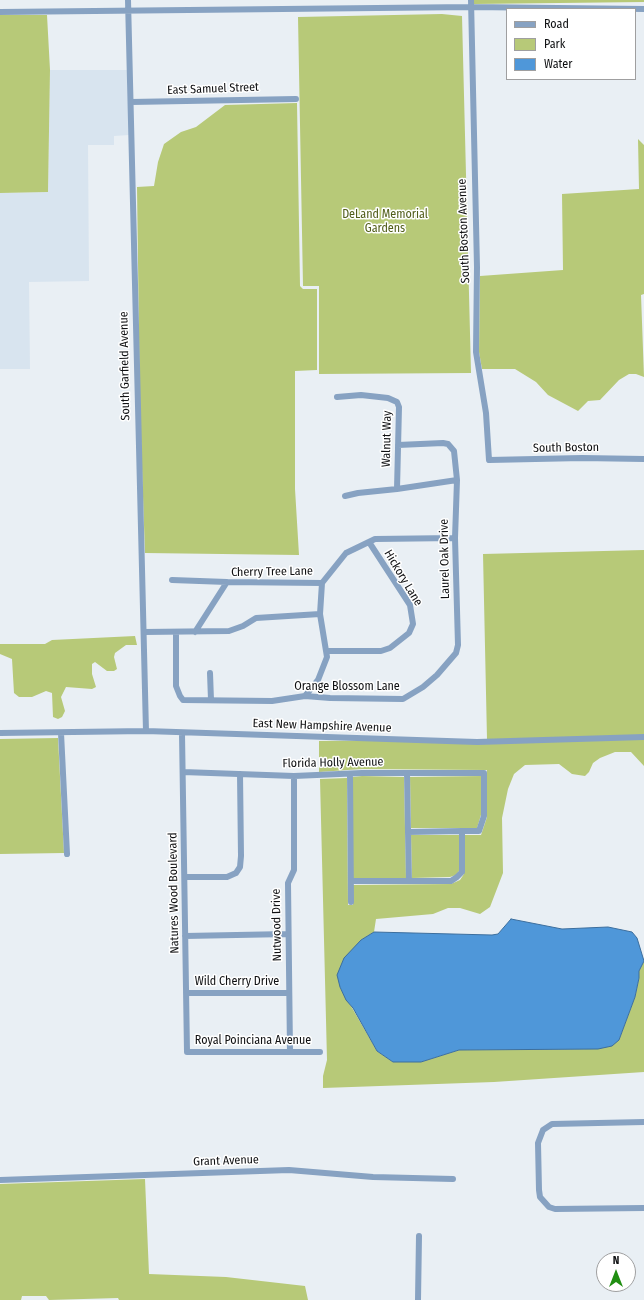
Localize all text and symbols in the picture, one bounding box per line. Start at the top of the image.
legend [506,8,636,80]
text: Road [544,17,569,31]
text: Park [544,37,565,51]
text: Water [544,57,572,71]
street label: East Samuel Street [167,80,259,98]
street label: South Boston Avenue [455,178,473,284]
park label: DeLand Memorial Gardens [342,208,428,236]
street label: South Garfield Avenue [117,311,133,421]
street label: Walnut Way [379,411,395,467]
street label: South Boston [533,440,599,456]
street label: Laurel Oak Drive [437,519,453,599]
street label: Hickory Lane [381,547,425,609]
street label: Cherry Tree Lane [231,564,313,580]
street label: Orange Blossom Lane [294,680,400,694]
street label: East New Hampshire Avenue [252,716,392,736]
street label: Florida Holly Avenue [282,755,384,771]
street label: Natures Wood Boulevard [166,832,182,954]
street label: Nutwood Drive [269,889,285,961]
street label: Wild Cherry Drive [195,975,279,989]
street label: Royal Poinciana Avenue [195,1034,311,1048]
street label: Grant Avenue [193,1153,259,1169]
north arrow [596,1252,636,1292]
text: N [613,1254,619,1267]

